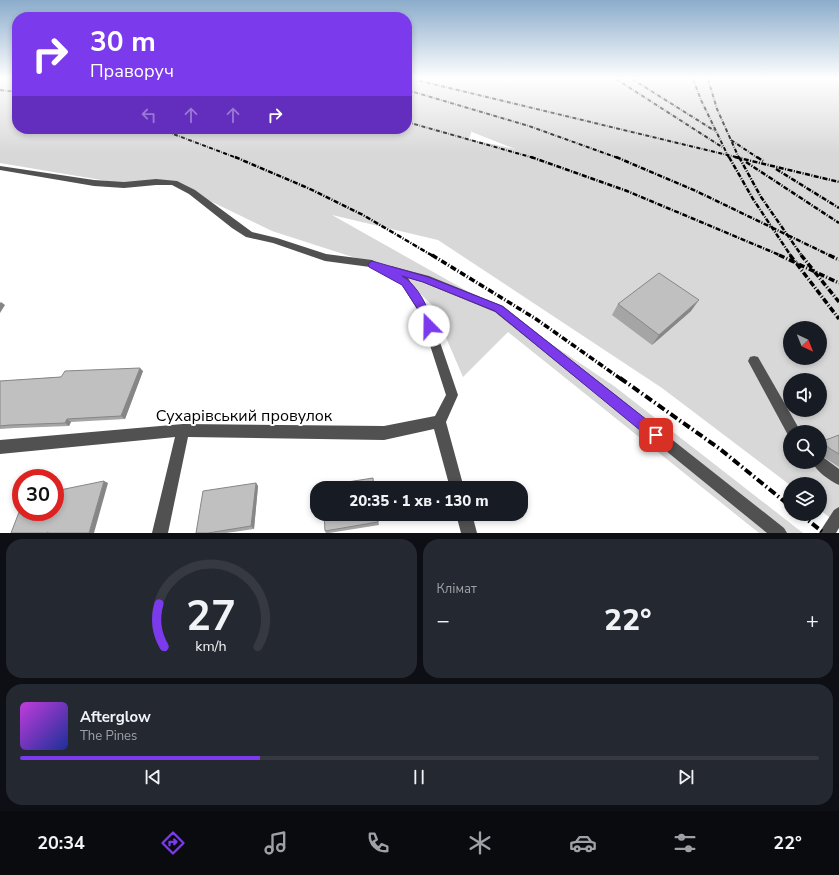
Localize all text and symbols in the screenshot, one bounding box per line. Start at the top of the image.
text: 30 m [90,23,156,61]
icon: right [24,28,76,80]
text: Праворуч [90,59,174,83]
icon: left [138,104,160,126]
icon: ahead [180,104,202,126]
icon: ahead [222,104,244,126]
icon: right [264,104,286,126]
position arrow [408,305,450,347]
north arrow [783,321,827,365]
map controls [783,321,827,521]
button: sound [783,373,827,417]
street label: Сухарівський провулок [156,405,333,427]
pin [639,418,673,452]
icon: arrive [645,424,667,446]
button: search [783,425,827,469]
speed limit sign: 30 [12,469,64,521]
button: layers [783,477,827,521]
text: 20:35 · 1 хв · 130 m [349,491,489,511]
text: Клімат [437,580,477,598]
text: 27 [186,587,236,644]
text: 22° [604,600,652,641]
text: − [437,606,450,636]
text: + [806,606,819,636]
text: km/h [196,636,227,655]
text: Afterglow [80,707,151,727]
text: The Pines [80,727,137,745]
icon: previous [142,766,164,788]
icon: pause [408,766,430,788]
icon: next [675,766,697,788]
icon: directions [159,829,187,857]
icon: music [262,829,290,857]
icon: phone [364,829,392,857]
icon: climate [466,829,494,857]
icon: car [569,829,597,857]
icon: filters [671,829,699,857]
text: 20:34 [37,831,85,855]
text: 22° [773,831,802,855]

